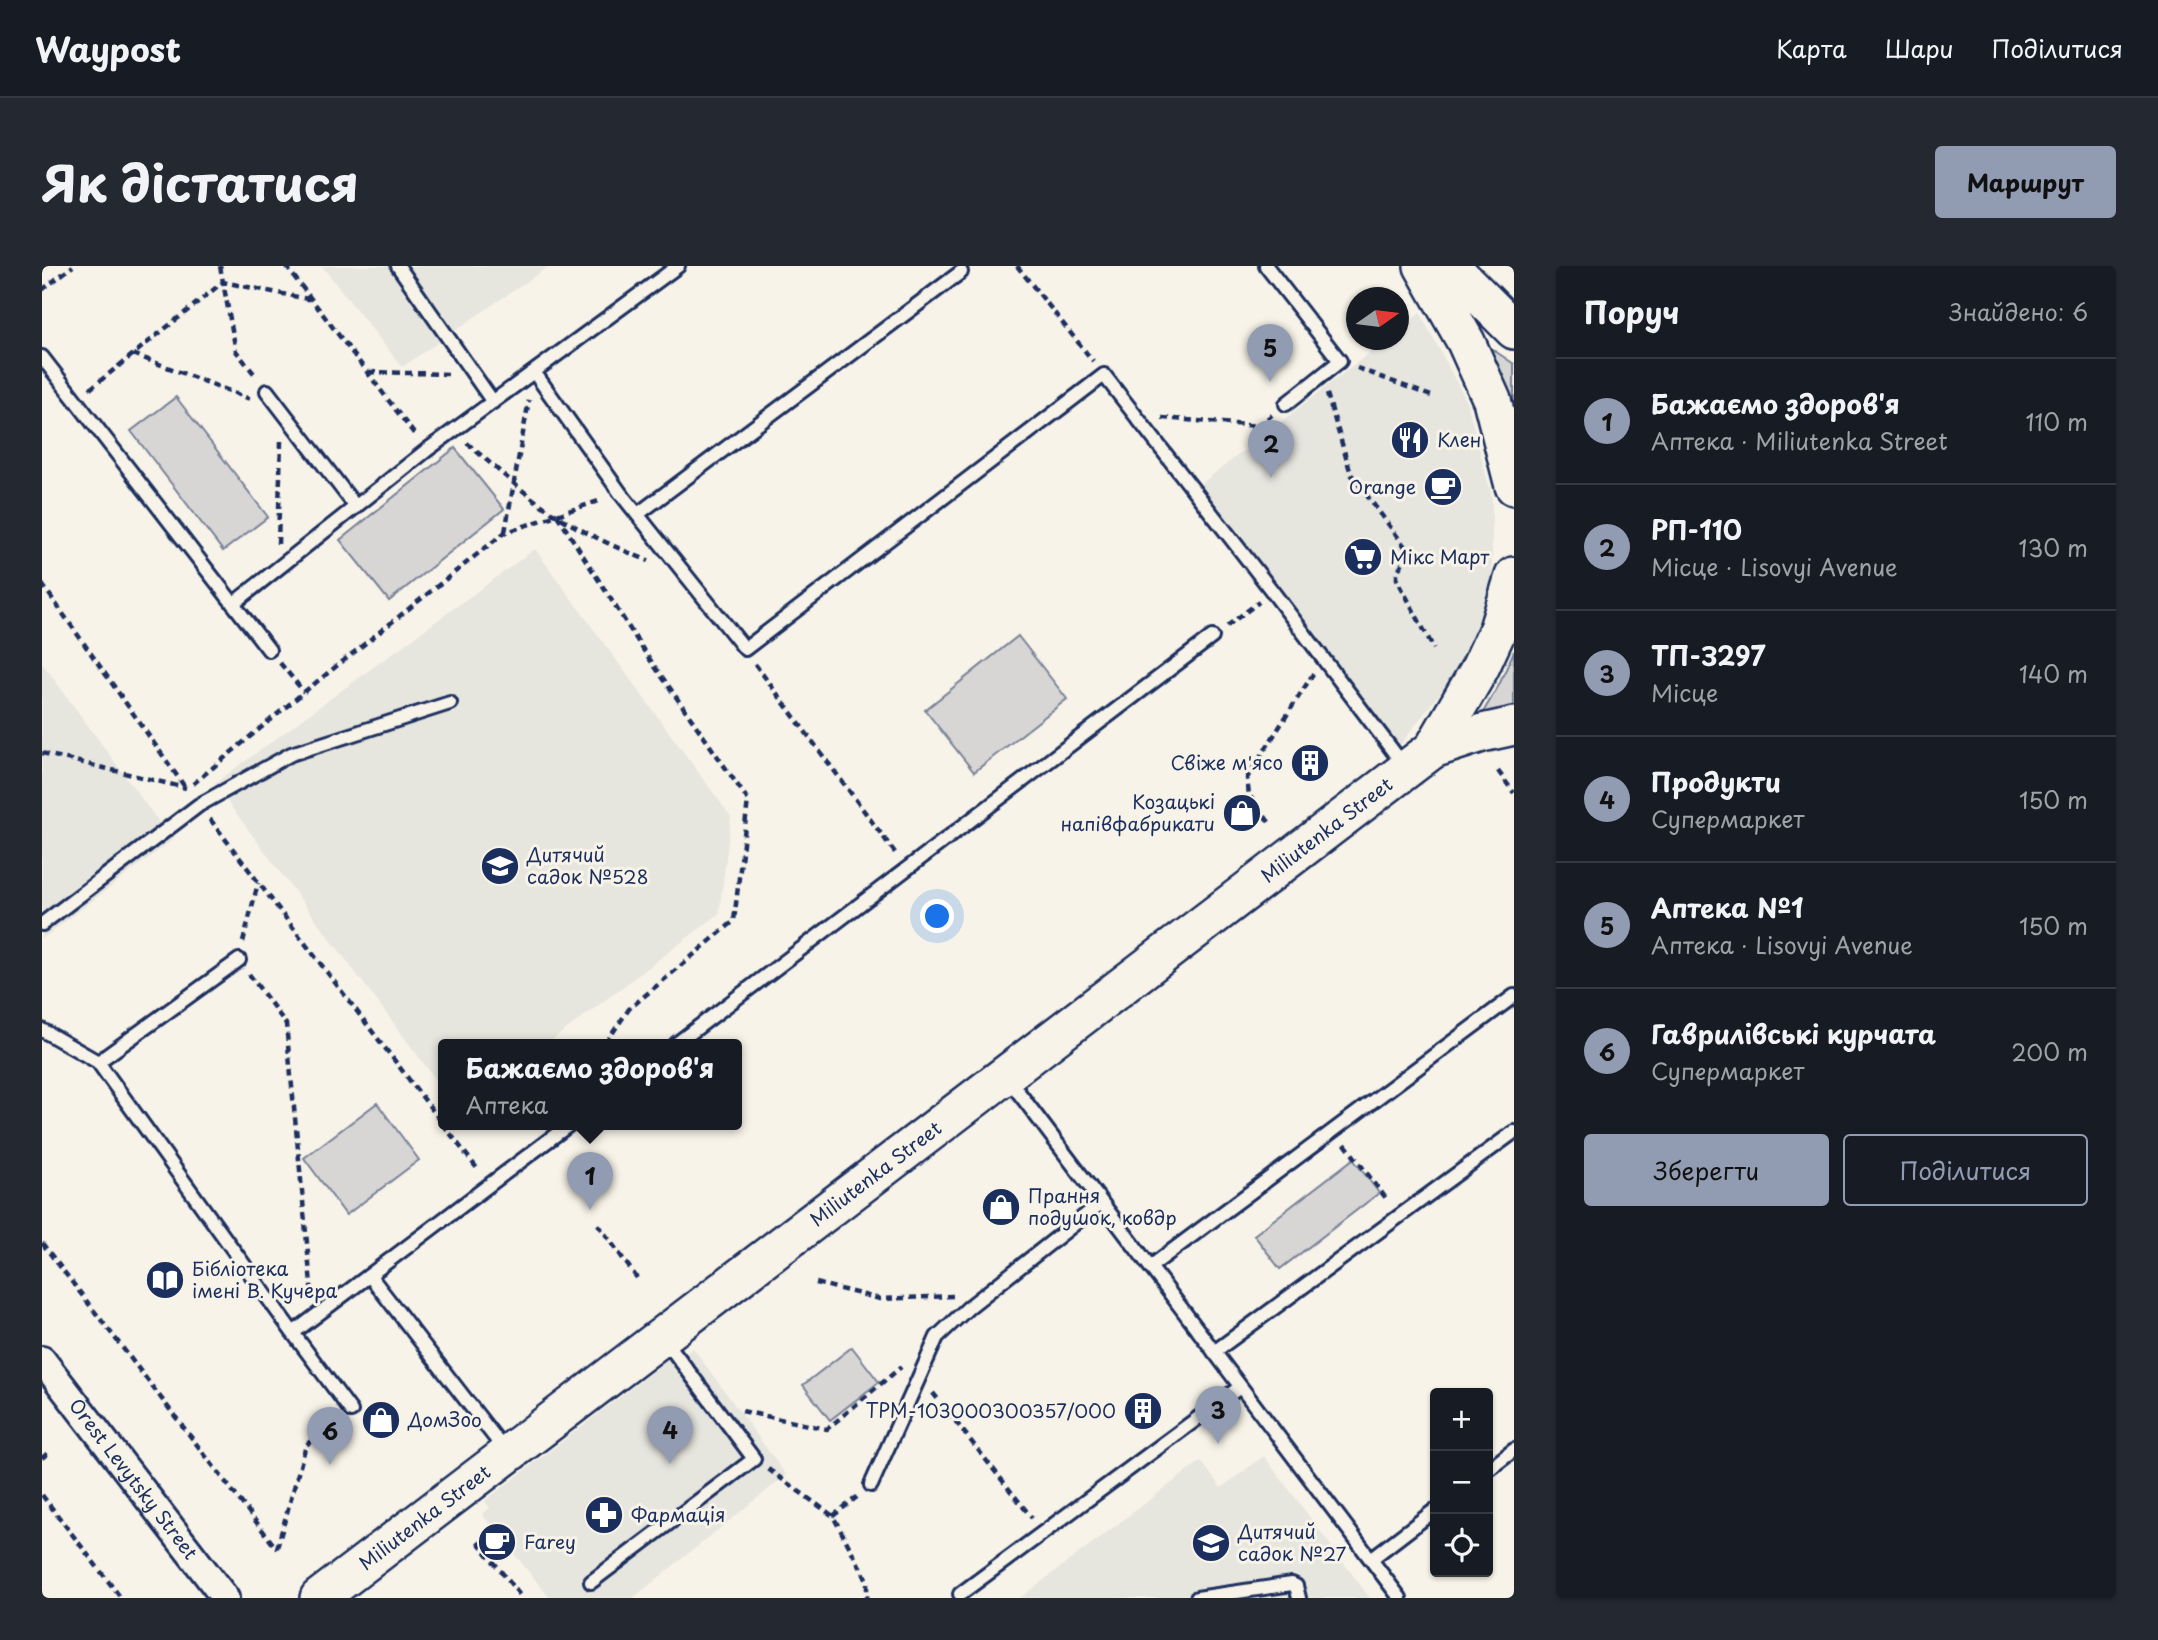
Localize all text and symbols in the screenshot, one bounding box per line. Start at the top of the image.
text: Waypost [35,23,181,73]
text: Карта [1776,30,1847,66]
text: Шари [1885,30,1954,66]
text: Поділитися [1992,30,2123,66]
text: Як дістатися [42,145,359,219]
button: Маршрут [1935,146,2116,218]
north arrow [1346,287,1409,350]
text: Поруч [1584,289,1679,334]
text: Знайдено: 6 [1949,294,2088,329]
pin: 5 [1247,324,1293,382]
text: Бажаємо здоров'я [1651,384,1900,423]
text: 1 [1602,404,1613,439]
text: 110 m [2026,404,2088,439]
restaurant icon: Клен [1389,419,1431,461]
pin: 2 [1248,420,1294,478]
text: Аптека · Miliutenka Street [1651,423,1948,458]
place label: Клен [1437,425,1481,453]
cafe icon: Orange [1422,466,1464,508]
place label: Orange [1349,472,1416,500]
text: РП-110 [1651,510,1742,549]
text: 2 [1599,530,1615,565]
text: 130 m [2018,530,2088,565]
supermarket icon: Мікс Март [1342,536,1384,578]
place label: Мікс Март [1390,542,1490,570]
text: Місце · Lisovyi Avenue [1651,549,1898,584]
text: ТП-3297 [1651,636,1765,675]
text: 3 [1599,656,1615,691]
text: 140 m [2019,656,2088,691]
text: Місце [1651,675,1718,710]
building icon: Свіже м'ясо [1289,742,1331,784]
place label: Свіже м'ясо [1171,748,1283,776]
text: Продукти [1651,762,1781,801]
street label: Miliutenka Street [1254,770,1398,889]
text: 4 [1599,782,1615,817]
text: 150 m [2019,782,2088,817]
place label: Козацькі напівфабрикати [1060,787,1215,837]
shop icon: Козацькі напівфабрикати [1221,792,1263,834]
text: Супермаркет [1651,801,1805,836]
place label: Дитячий садок №528 [526,840,649,890]
school or university icon: Дитячий садок №528 [479,845,521,887]
text: Аптека №1 [1651,888,1803,927]
your location [920,899,954,933]
text: 5 [1600,908,1614,943]
text: 150 m [2019,908,2088,943]
text: Аптека · Lisovyi Avenue [1651,927,1913,962]
text: Гаврилівські курчата [1651,1014,1936,1053]
text: 6 [1599,1034,1615,1069]
text: 200 m [2011,1034,2088,1069]
popup [438,1039,742,1130]
text: Бажаємо здоров'я [466,1048,714,1087]
text: Супермаркет [1651,1053,1805,1088]
text: Аптека [466,1087,548,1122]
street label: Miliutenka Street [803,1113,947,1232]
button: Зберегти [1584,1134,1829,1206]
button: Поділитися [1843,1134,2088,1206]
pin: 1 [567,1152,613,1210]
place label: Прання подушок, ковдр [1028,1181,1177,1231]
shop icon: Прання подушок, ковдр [980,1186,1022,1228]
place label: Бібліотека імені В. Кучера [192,1254,337,1304]
library icon: Бібліотека імені В. Кучера [144,1259,186,1301]
pin: 3 [1195,1386,1241,1444]
map controls [1430,1388,1493,1577]
button: + [1430,1388,1493,1451]
building icon: ТРМ-103000300357/000 [1122,1390,1164,1432]
street label: Orest Levytsky Street [63,1392,205,1565]
place label: ТРМ-103000300357/000 [865,1396,1116,1424]
shop icon: ДомЗоо [360,1399,402,1441]
place label: ДомЗоо [407,1405,482,1433]
pin: 4 [647,1406,693,1464]
pin: 6 [307,1407,353,1465]
button: − [1430,1451,1493,1514]
street label: Miliutenka Street [352,1457,496,1576]
pharmacy icon: Фармація [583,1494,625,1536]
place label: Фармація [631,1500,725,1528]
button: locate [1430,1514,1493,1577]
place label: Дитячий садок №27 [1237,1517,1347,1567]
cafe icon: Farey [476,1521,518,1563]
school or university icon: Дитячий садок №27 [1190,1522,1232,1564]
place label: Farey [524,1527,576,1555]

